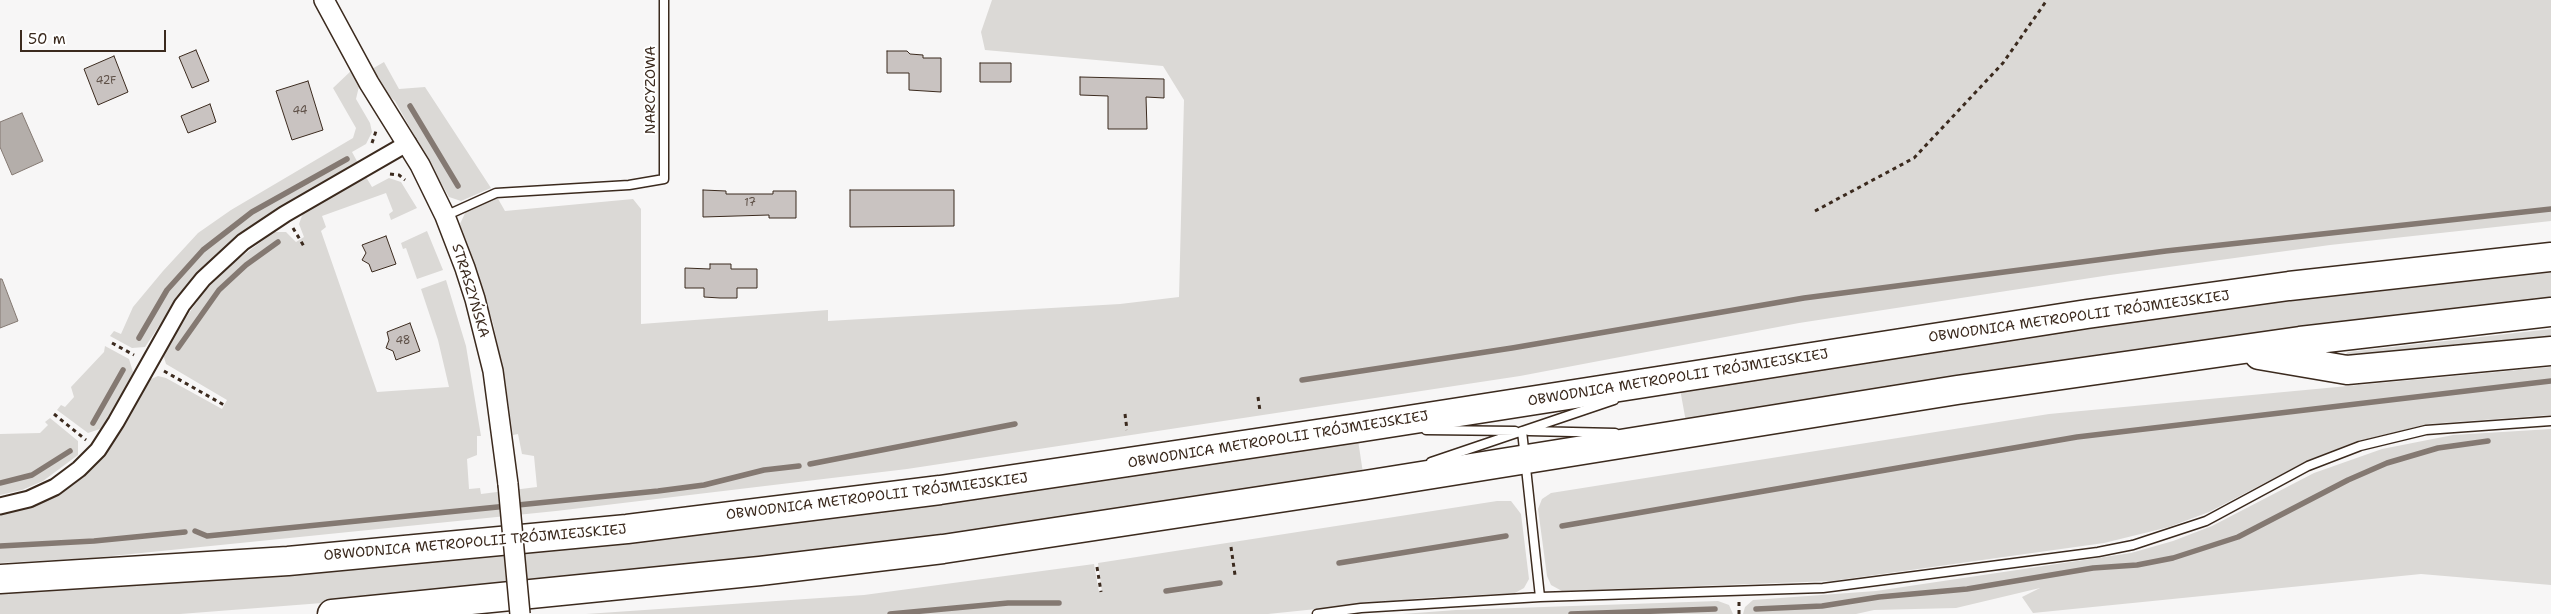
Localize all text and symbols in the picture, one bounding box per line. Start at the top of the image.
scale bar [22,20,169,52]
text: 50 m [28,29,66,49]
street label: NARCYZOWA [643,46,659,134]
house number: 42F [96,74,116,88]
house number: 44 [292,104,308,118]
house number: 17 [744,196,756,210]
street label: STRASZYŃSKA [448,242,492,340]
street label: OBWODNICA METROPOLII TRÓJMIEJSKIEJ [1927,288,2231,346]
house number: 48 [395,334,411,348]
street label: OBWODNICA METROPOLII TRÓJMIEJSKIEJ [1527,346,1829,410]
street label: OBWODNICA METROPOLII TRÓJMIEJSKIEJ [1127,408,1429,472]
street label: OBWODNICA METROPOLII TRÓJMIEJSKIEJ [725,470,1029,524]
street label: OBWODNICA METROPOLII TRÓJMIEJSKIEJ [323,521,627,565]

